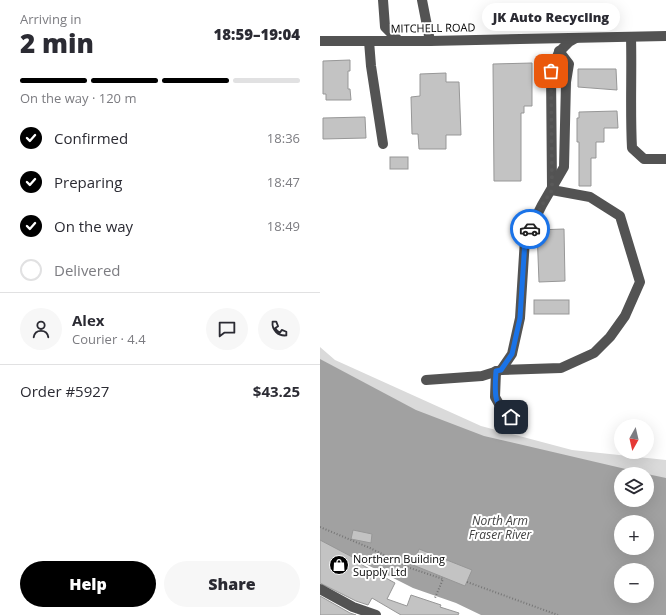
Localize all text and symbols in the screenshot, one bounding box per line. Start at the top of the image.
callout: JK Auto Recycling [482,3,620,31]
text: JK Auto Recycling [493,8,609,26]
text: Arriving in [20,10,82,28]
street label: MITCHELL ROAD [390,19,476,36]
text: 18:59–19:04 [214,24,300,44]
text: 2 min [20,25,94,61]
pin [534,54,568,88]
icon: bag [540,60,562,82]
text: On the way · 120 m [20,89,136,107]
icon: check [20,127,42,149]
text: Confirmed [54,128,128,148]
text: 18:36 [267,129,300,147]
icon: check [20,171,42,193]
text: Preparing [54,172,122,192]
text: 18:47 [267,173,300,191]
courier [510,209,550,249]
icon: check [20,215,42,237]
text: On the way [54,216,133,236]
text: 18:49 [267,217,300,235]
icon: car [519,218,541,240]
text: Delivered [54,260,121,280]
button: person [20,308,62,350]
button: chat [206,308,248,350]
button: phone [258,308,300,350]
text: Alex [72,310,104,330]
text: Courier · 4.4 [72,330,146,348]
text: Order #5927 [20,381,109,401]
text: $43.25 [253,381,300,401]
pin [494,400,528,434]
icon: home [500,406,522,428]
north arrow [614,419,654,459]
map controls [614,419,654,603]
button: layers [614,467,654,507]
water label: North Arm Fraser River [469,512,532,543]
button: + [614,515,654,555]
place label: Northern Building Supply Ltd [353,551,445,579]
shop icon: Northern Building Supply Ltd [328,554,350,576]
button: Help [20,561,156,607]
button: Share [164,561,300,607]
button: − [614,563,654,603]

